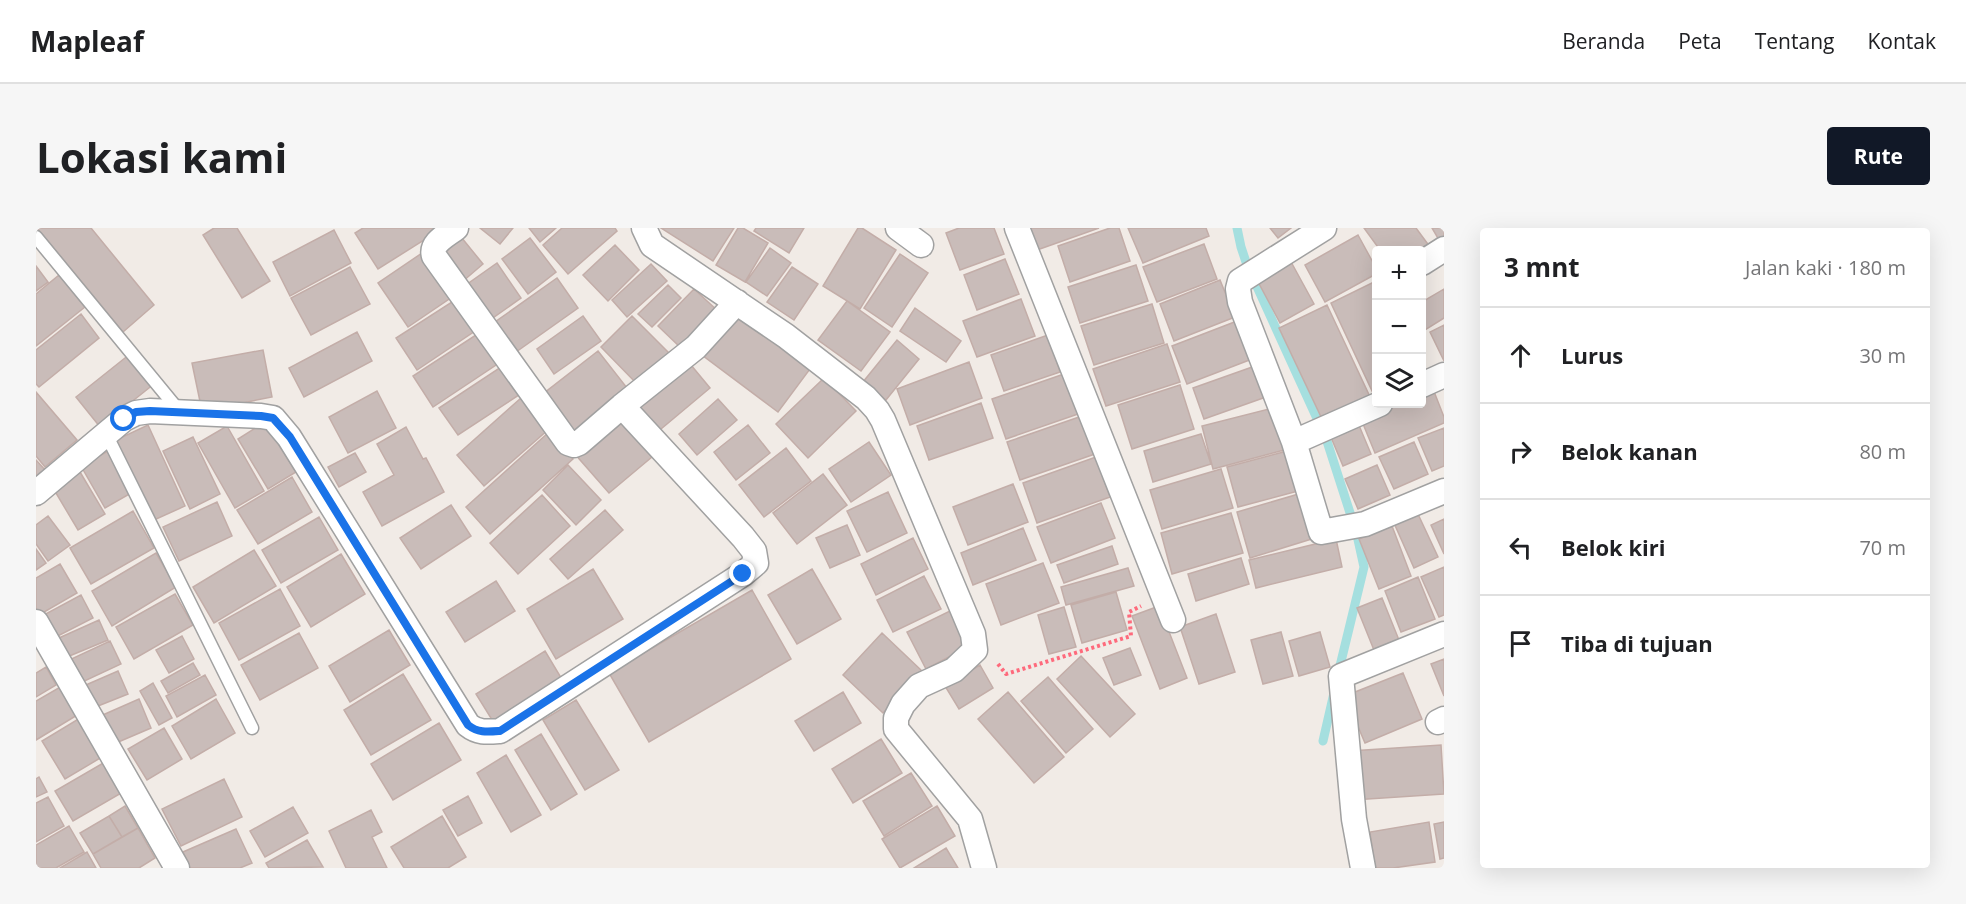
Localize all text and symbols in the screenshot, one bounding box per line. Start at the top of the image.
text: Mapleaf [30,22,144,60]
text: Beranda [1562,27,1645,55]
text: Peta [1678,27,1722,55]
text: Tentang [1755,27,1834,55]
text: Kontak [1867,27,1936,55]
button: Rute [1827,127,1930,185]
text: Lokasi kami [36,128,287,185]
map controls [1372,246,1426,408]
button: + [1372,246,1426,300]
text: 3 mnt [1504,249,1580,285]
text: Jalan kaki · 180 m [1745,254,1906,281]
button: − [1372,300,1426,354]
icon: ahead [1504,339,1537,372]
text: Lurus [1561,340,1623,370]
text: 30 m [1859,342,1906,369]
button: layers [1372,354,1426,408]
route start [110,405,136,431]
icon: right [1504,435,1537,468]
text: Belok kanan [1561,436,1698,466]
text: 80 m [1859,438,1906,465]
icon: left [1504,531,1537,564]
text: Belok kiri [1561,532,1666,562]
text: 70 m [1859,534,1906,561]
route end [729,560,755,586]
icon: arrive [1504,627,1537,660]
text: Tiba di tujuan [1561,628,1713,658]

